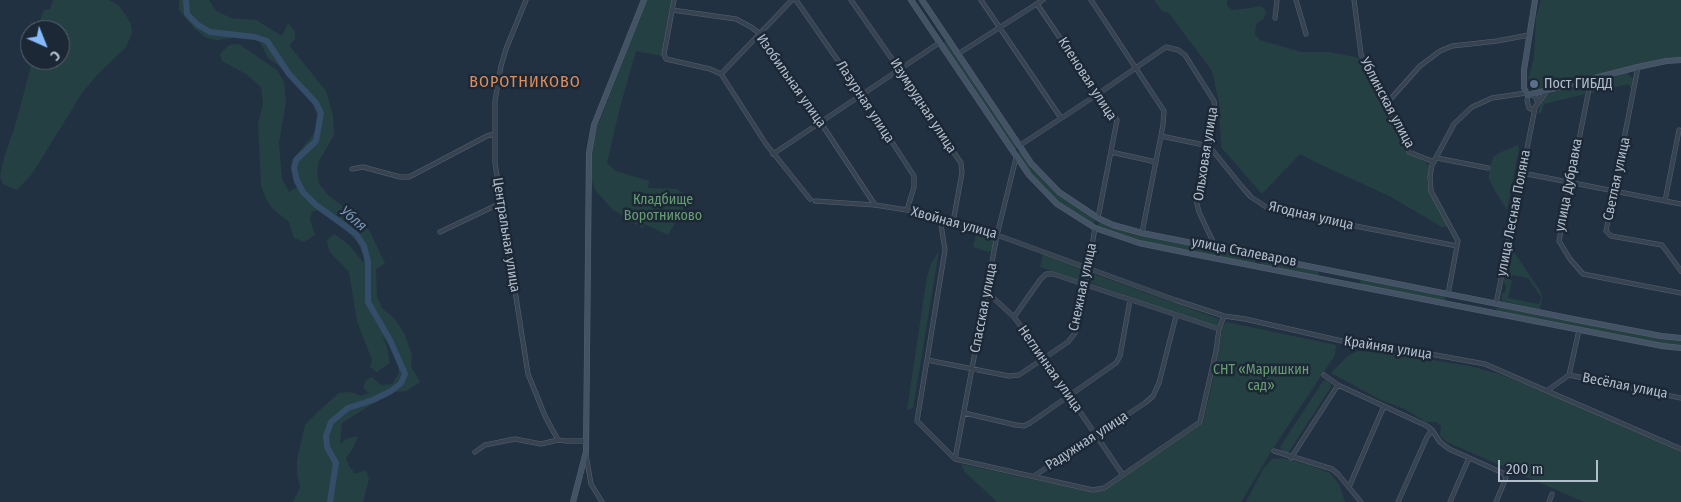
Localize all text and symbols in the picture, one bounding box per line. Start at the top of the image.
north arrow [20,20,70,70]
street label: Изобильная улица [753,31,829,131]
street label: Кленовая улица [1054,34,1120,124]
text: С [47,47,64,64]
street label: Ублинская улица [1356,55,1418,151]
street label: Изумрудная улица [886,56,960,156]
street label: Лазурная улица [832,58,898,146]
district label: ВОРОТНИКОВО [468,73,582,93]
place label: Пост ГИБДД [1544,76,1613,92]
marker: Пост ГИБДД [1528,78,1540,90]
street label: Ольховая улица [1190,106,1222,202]
street label: Светлая улица [1600,136,1634,222]
street label: улица Дубравка [1552,137,1586,233]
street label: улица Лесная Поляна [1494,148,1534,278]
street label: Центральная улица [489,176,523,294]
park label: Кладбище Воротниково [624,192,702,224]
street label: Ягодная улица [1267,198,1355,234]
water label: Убля [336,203,370,235]
street label: Хвойная улица [909,203,999,243]
street label: улица Сталеваров [1190,234,1298,270]
street label: Снежная улица [1065,241,1101,333]
street label: Спасская улица [967,262,1001,354]
street label: Неглинная улица [1014,322,1086,416]
street label: Крайняя улица [1343,333,1433,363]
park label: СНТ «Маришкин сад» [1213,362,1309,394]
street label: Весёлая улица [1581,370,1669,402]
street label: Радужная улица [1042,408,1132,474]
scale bar [1501,450,1601,482]
text: 200 m [1506,460,1543,478]

